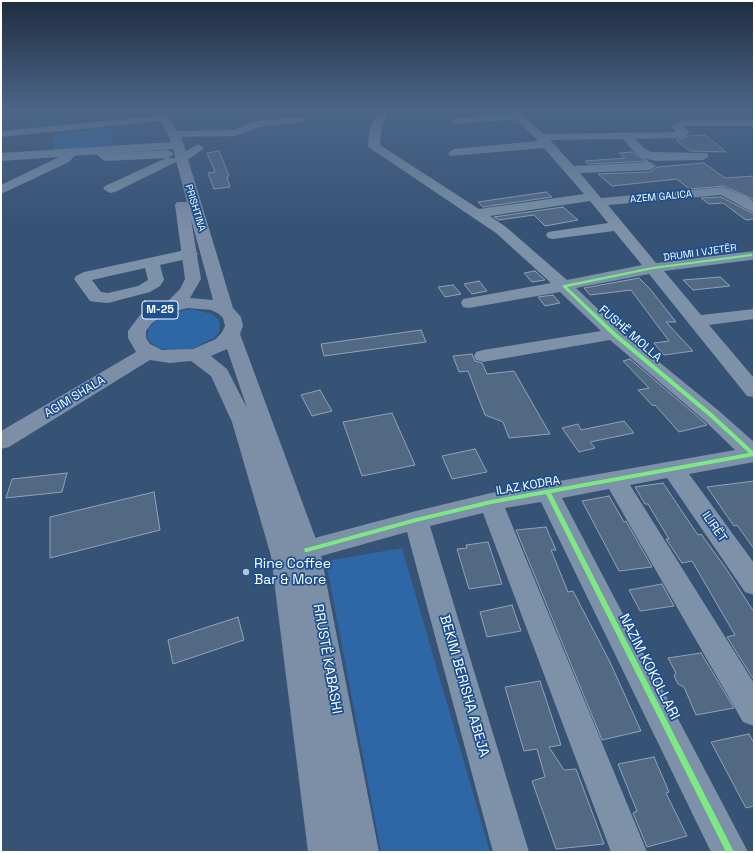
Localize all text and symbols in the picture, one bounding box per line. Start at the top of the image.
street label: PRISHTINA [182,183,208,233]
street label: AZEM GALICA [629,188,693,206]
street label: DRUMI I VJETËR [663,242,737,264]
road number: M-25 [142,301,178,319]
street label: FUSHË MOLLA [596,303,664,365]
street label: AGIM SHALA [42,373,108,421]
street label: ILAZ KODRA [495,473,561,499]
street label: ILIRËT [698,509,730,545]
place label: Rine Coffee Bar & More [254,556,331,588]
marker: Rine Coffee Bar & More [241,567,251,577]
street label: RRUSTË KABASHI [309,603,345,715]
street label: NAZIM KOKOLLARI [615,611,683,723]
street label: BEKIM BERISHA ABEJA [436,613,492,759]

